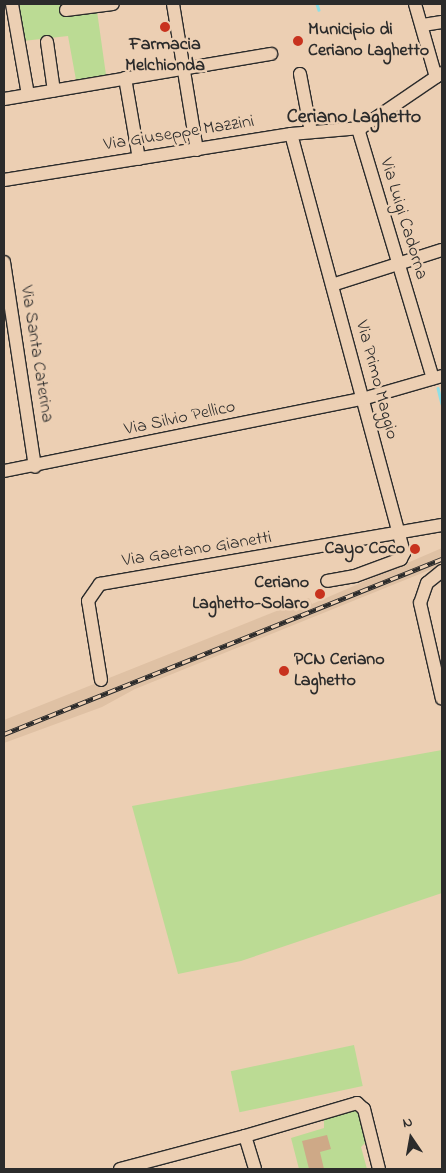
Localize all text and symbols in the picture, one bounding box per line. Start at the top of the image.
place label: Municipio di Ceriano Laghetto [308,20,429,62]
marker: Farmacia Melchionda [159,21,171,33]
place label: Farmacia Melchionda [125,35,205,78]
marker: Municipio di Ceriano Laghetto [292,35,304,47]
district label: Ceriano Laghetto [287,105,421,129]
street label: Via Giuseppe Mazzini [102,111,256,157]
street label: Via Luigi Cadorna [374,156,432,282]
street label: Via Santa Caterina [15,284,57,424]
street label: Via Primo Maggio [350,318,402,442]
street label: Via Silvio Pellico [123,397,237,441]
street label: Via Gaetano Gianetti [121,528,273,572]
place label: Cayo Coco [324,538,405,560]
marker: Cayo Coco [409,543,421,555]
place label: Ceriano Laghetto-Solaro [192,573,309,616]
marker: Ceriano Laghetto-Solaro [313,587,327,601]
place label: PCN Ceriano Laghetto [294,650,385,692]
marker: PCN Ceriano Laghetto [278,665,290,677]
text: N [401,1112,415,1134]
north arrow [386,1113,436,1163]

